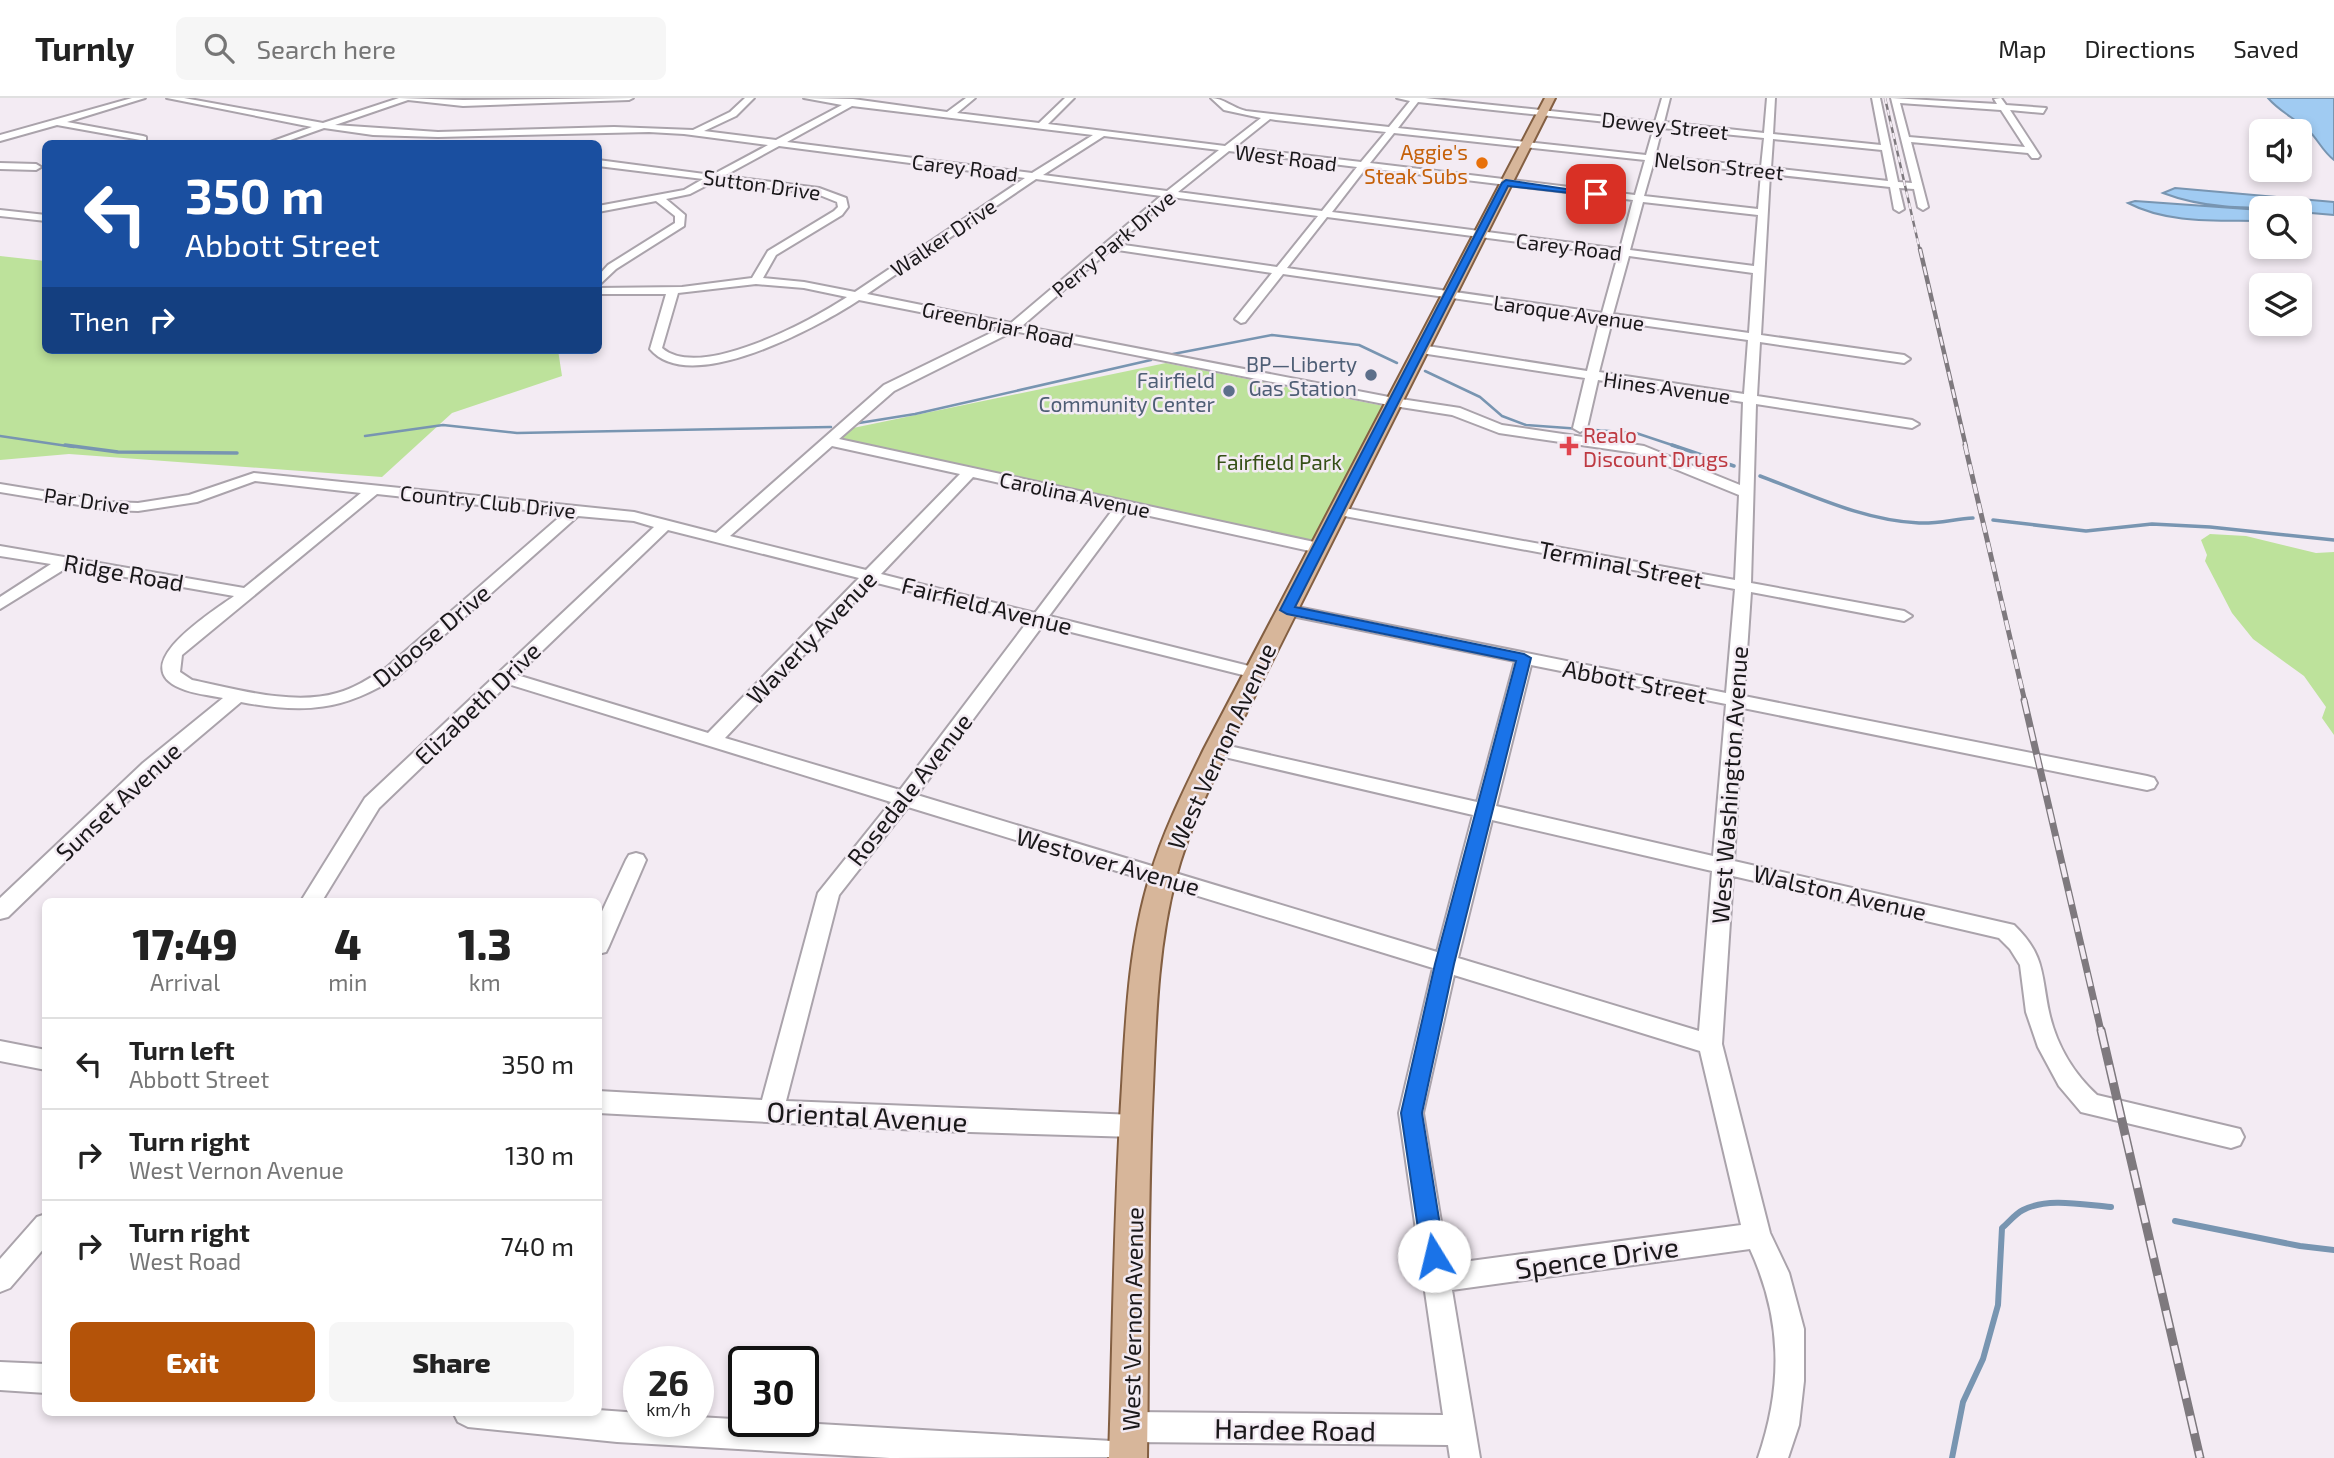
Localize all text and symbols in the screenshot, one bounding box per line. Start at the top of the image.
search box [176,17,666,80]
text: Turnly [35,28,134,68]
icon: search [200,29,238,67]
text: Search here [256,33,396,64]
text: Map [1998,34,2046,63]
text: Directions [2084,34,2195,63]
text: Saved [2233,34,2299,63]
street label: Dewey Street [1600,106,1730,144]
map controls [2249,119,2312,336]
button: sound [2249,119,2312,182]
street label: West Road [1234,138,1338,176]
place label: Aggie's Steak Subs [1364,139,1468,188]
street label: Nelson Street [1653,146,1785,184]
street label: Carey Road [911,148,1019,186]
marker: Aggie's Steak Subs [1474,155,1490,171]
street label: Sutton Drive [702,163,822,205]
pin [1566,164,1626,224]
text: 350 m [185,165,325,224]
icon: left [70,168,161,259]
icon: arrive [1577,175,1615,213]
street label: Perry Park Drive [1046,184,1180,302]
street label: Walker Drive [886,193,1000,281]
button: search [2249,196,2312,259]
text: Abbott Street [185,225,380,263]
street label: Carey Road [1515,227,1623,265]
button: layers [2249,273,2312,336]
street label: Laroque Avenue [1492,289,1646,335]
street label: Greenbriar Road [920,296,1076,352]
icon: right [143,301,181,339]
text: Then [70,305,129,336]
place label: BP—Liberty Gas Station [1246,351,1357,400]
street label: Hines Avenue [1602,366,1732,408]
place label: Fairfield Community Center [1038,367,1216,416]
marker: BP—Liberty Gas Station [1363,367,1379,383]
marker: Fairfield Community Center [1221,383,1237,399]
place label: Realo Discount Drugs [1583,422,1728,471]
marker: Realo Discount Drugs [1561,438,1577,454]
park label: Fairfield Park [1216,449,1342,474]
street label: Carolina Avenue [997,466,1153,522]
street label: Country Club Drive [399,479,577,523]
street label: Par Drive [43,482,131,518]
street label: Terminal Street [1537,534,1705,594]
street label: Ridge Road [62,547,186,597]
street label: Waverly Avenue [740,564,882,710]
street label: Fairfield Avenue [899,570,1075,640]
street label: Dubose Drive [366,578,496,692]
street label: Elizabeth Drive [408,636,546,770]
street label: West Vernon Avenue [1160,638,1282,854]
street label: West Washington Avenue [1705,645,1753,925]
street label: Abbott Street [1560,653,1710,709]
street label: Rosedale Avenue [840,707,978,871]
street label: Sunset Avenue [49,736,187,866]
street label: Westover Avenue [1013,821,1203,901]
street label: Walston Avenue [1751,858,1929,926]
text: 17:49 [133,918,238,968]
text: 4 [334,918,361,968]
text: 1.3 [458,918,511,968]
text: Arrival [150,968,220,996]
text: min [328,968,367,996]
text: km [469,968,501,996]
text: Turn left [129,1034,235,1065]
icon: left [70,1045,108,1083]
text: 350 m [501,1048,574,1079]
text: Abbott Street [129,1065,269,1093]
street label: Oriental Avenue [766,1094,968,1138]
text: Turn right [129,1125,250,1156]
icon: right [70,1136,108,1174]
text: 130 m [505,1139,574,1170]
text: West Vernon Avenue [129,1156,344,1184]
street label: West Vernon Avenue [1116,1207,1148,1431]
text: Turn right [129,1216,250,1247]
position arrow [1397,1219,1471,1293]
icon: right [70,1227,108,1265]
street label: Spence Drive [1513,1229,1681,1285]
text: 740 m [500,1230,574,1261]
text: West Road [129,1247,241,1275]
button: Exit [70,1322,315,1402]
button: Share [329,1322,574,1402]
speed limit sign: 30 [728,1346,819,1437]
text: 26 [648,1361,689,1403]
text: km/h [646,1398,691,1420]
street label: Hardee Road [1214,1411,1376,1447]

